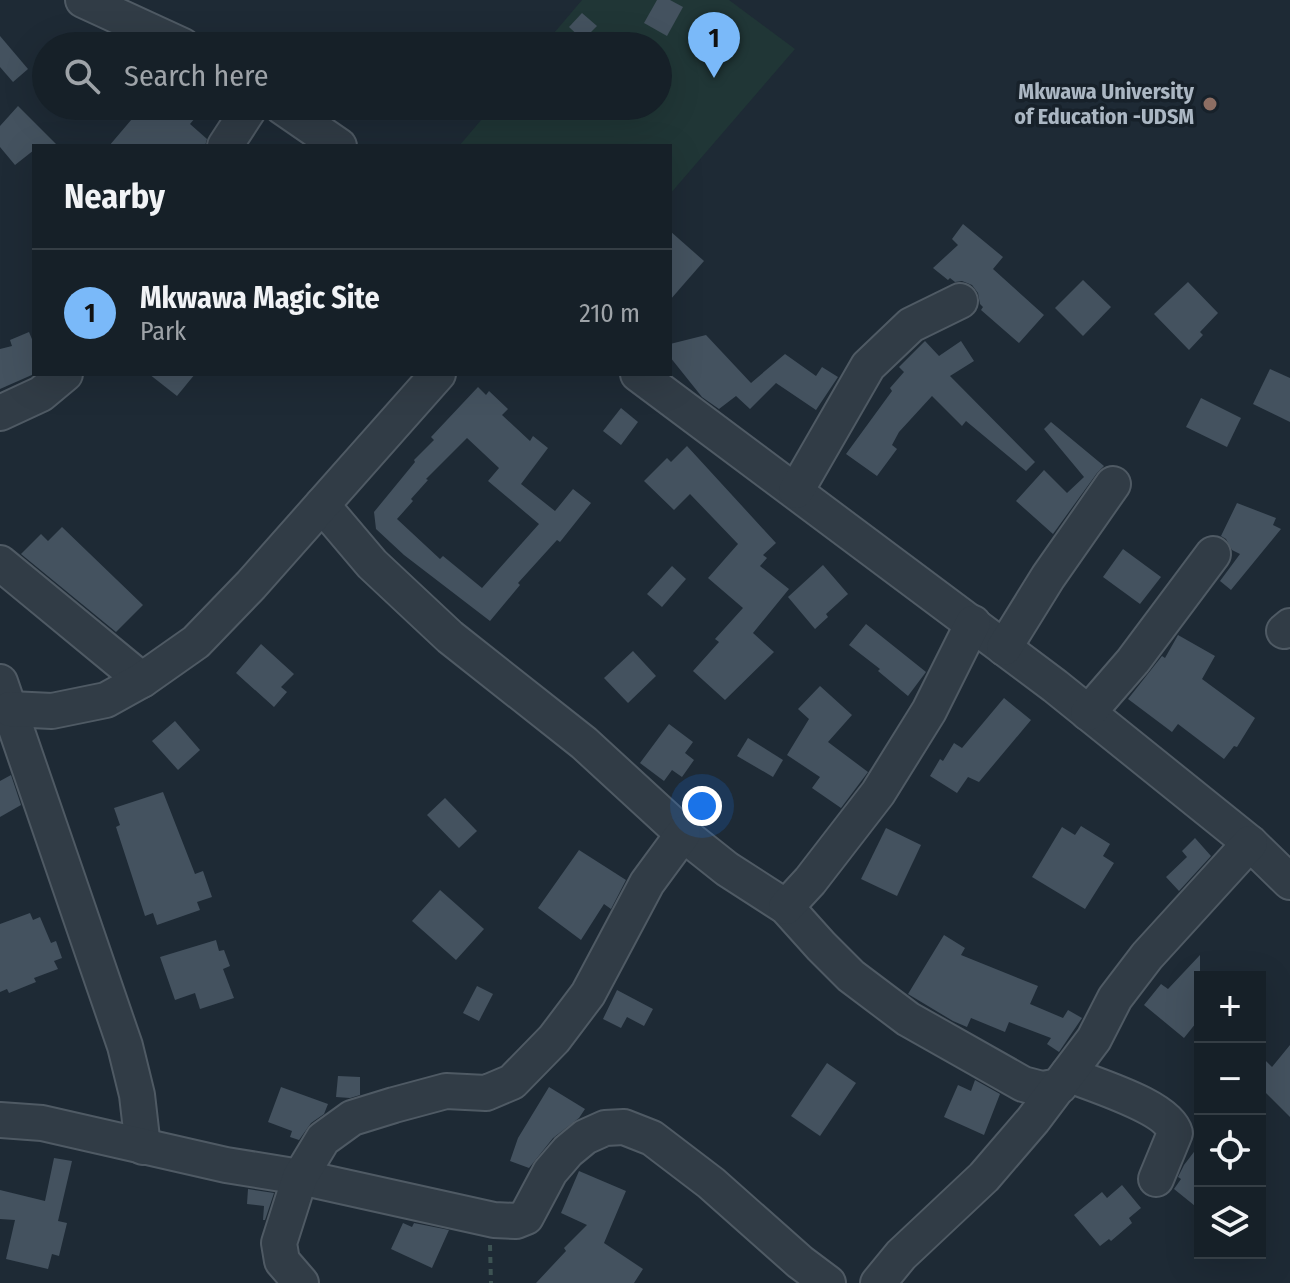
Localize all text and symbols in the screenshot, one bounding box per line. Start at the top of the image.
pin: 1 [688,12,740,78]
search box [32,32,672,120]
icon: search [60,54,104,98]
text: Search here [124,58,269,94]
place label: Mkwawa University of Education -UDSM [1014,78,1195,130]
marker: Mkwawa University of Education -UDSM [1201,95,1219,113]
text: Nearby [64,176,165,217]
text: Mkwawa Magic Site [140,280,380,316]
text: 1 [85,298,96,329]
text: 210 m [579,298,640,329]
text: Park [140,316,186,347]
your location [682,786,722,826]
map controls [1194,971,1266,1259]
button: + [1194,971,1266,1043]
button: − [1194,1043,1266,1115]
button: locate [1194,1115,1266,1187]
button: layers [1194,1187,1266,1259]

